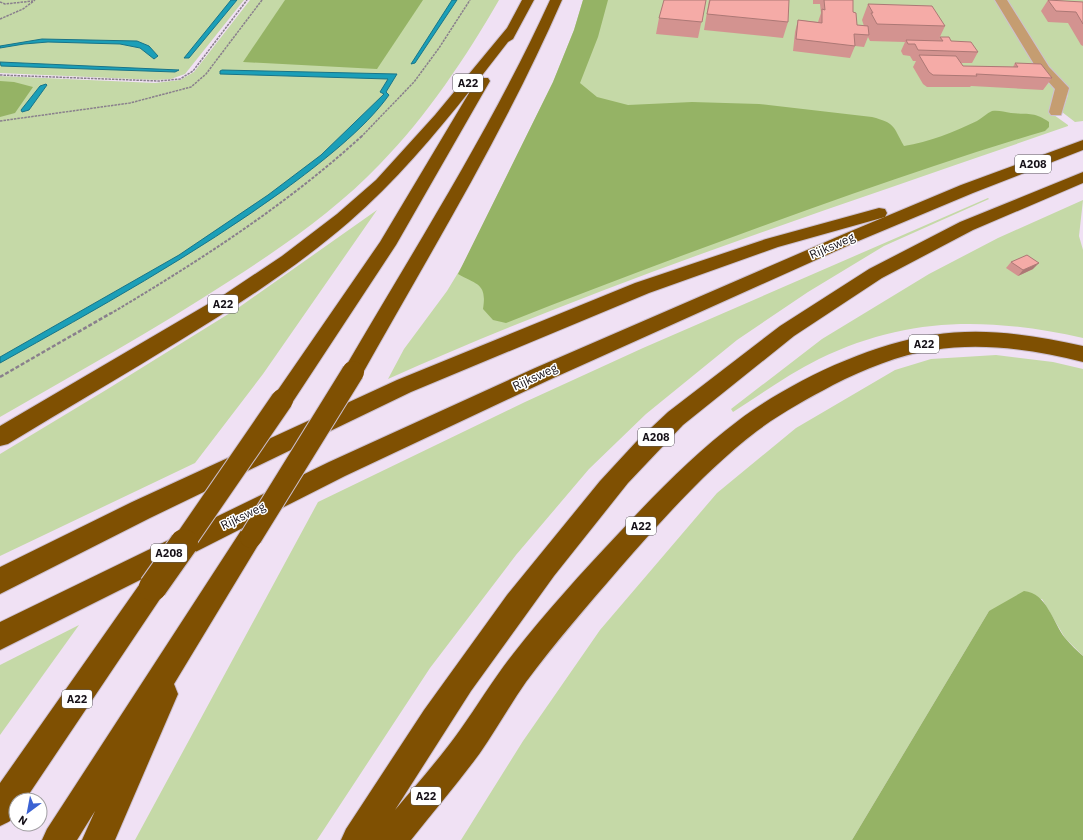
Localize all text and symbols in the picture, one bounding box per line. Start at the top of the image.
road number: A22 [453,74,483,92]
road number: A208 [1015,155,1051,173]
street label: Rijksweg [807,229,857,262]
road number: A22 [208,295,238,313]
road number: A22 [909,335,939,353]
street label: Rijksweg [510,359,560,393]
road number: A208 [638,428,674,446]
street label: Rijksweg [218,498,268,533]
road number: A22 [626,517,656,535]
road number: A208 [151,544,187,562]
road number: A22 [62,690,92,708]
road number: A22 [411,787,441,805]
north arrow [8,792,48,832]
text: N [16,812,30,829]

